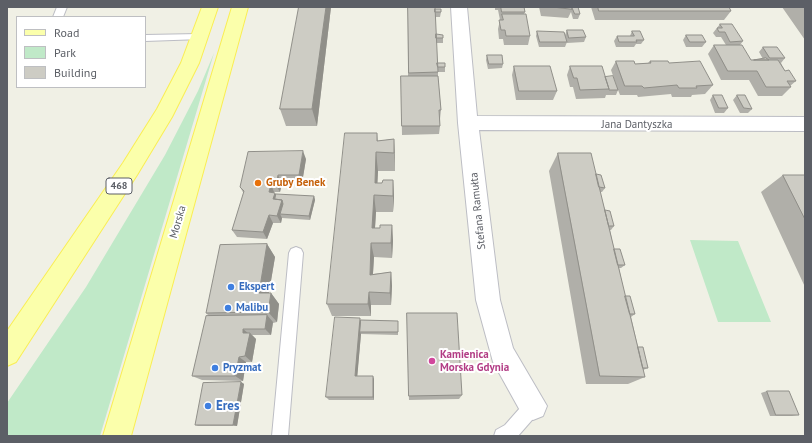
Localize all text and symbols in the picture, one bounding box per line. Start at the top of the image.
legend [16,16,146,88]
text: Road [54,25,79,40]
text: Park [54,45,76,60]
text: Building [54,65,97,80]
street label: Jana Dantyszka [602,118,672,132]
street label: Stefana Ramułta [467,172,489,250]
place label: Gruby Benek [266,176,325,190]
road number: 468 [106,178,132,194]
marker: Gruby Benek [253,178,263,188]
street label: Morska [167,204,189,240]
place label: Ekspert [239,280,274,294]
marker: Ekspert [226,282,236,292]
place label: Malibu [236,301,268,315]
marker: Malibu [223,303,233,313]
place label: Kamienica Morska Gdynia [440,348,509,374]
marker: Kamienica Morska Gdynia [427,356,437,366]
place label: Pryzmat [223,361,261,375]
marker: Pryzmat [210,363,220,373]
place label: Eres [216,398,239,414]
marker: Eres [203,401,213,411]

